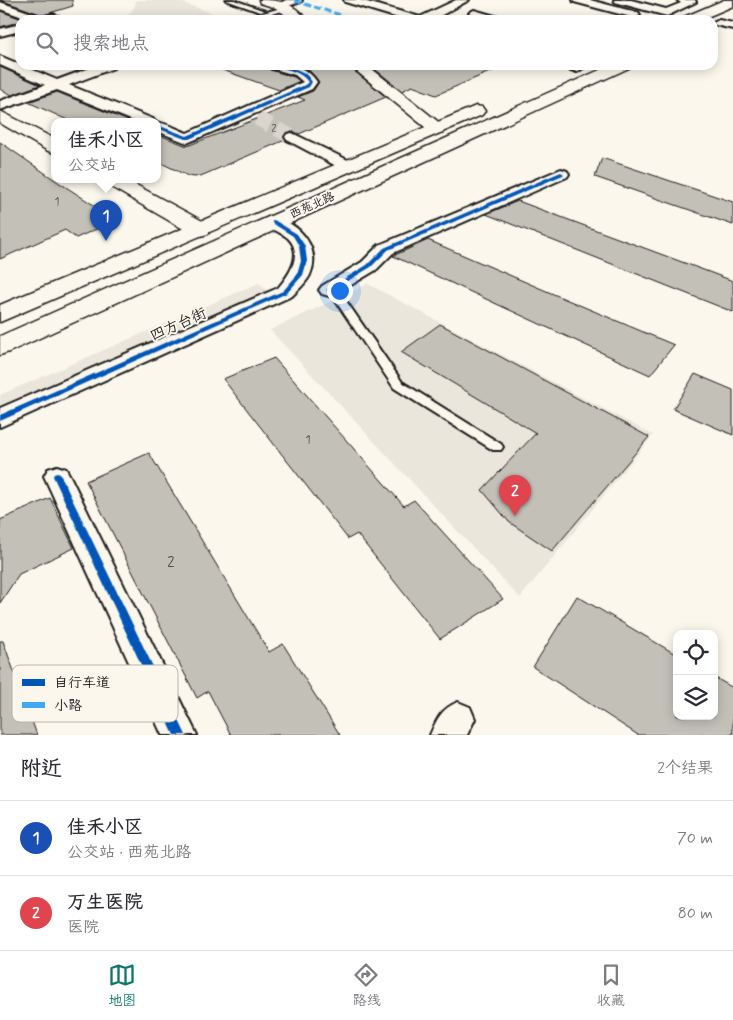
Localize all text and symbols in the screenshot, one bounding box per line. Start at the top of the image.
search box [15,15,718,70]
icon: search [33,29,61,57]
text: 搜索地点 [73,31,149,56]
popup [51,118,161,183]
house number: 2 [271,122,277,136]
text: 佳禾小区 [68,128,144,153]
text: 公交站 [68,155,116,176]
street label: 西苑北路 [287,189,338,223]
house number: 1 [55,195,60,209]
pin: 1 [90,200,122,241]
your location [327,278,353,304]
street label: 四方台街 [147,304,210,346]
house number: 1 [305,432,311,448]
pin: 2 [499,475,531,516]
house number: 2 [167,553,175,573]
map controls [673,630,718,720]
button: locate [673,630,718,675]
legend [12,665,178,722]
text: 自行车道 [54,674,110,692]
button: layers [673,675,718,720]
text: 小路 [54,697,82,715]
text: 附近 [20,755,62,783]
text: 2个结果 [657,758,713,779]
text: 佳禾小区 [67,815,143,840]
text: 1 [32,828,40,849]
text: 70 m [677,828,713,849]
text: 公交站 · 西苑北路 [67,842,191,863]
text: 万生医院 [67,890,143,915]
text: 2 [32,903,40,924]
text: 80 m [678,903,713,924]
text: 医院 [67,917,99,938]
tab: 地图 [108,961,136,1010]
tab: 路线 [352,961,380,1010]
tab: 收藏 [597,961,625,1010]

